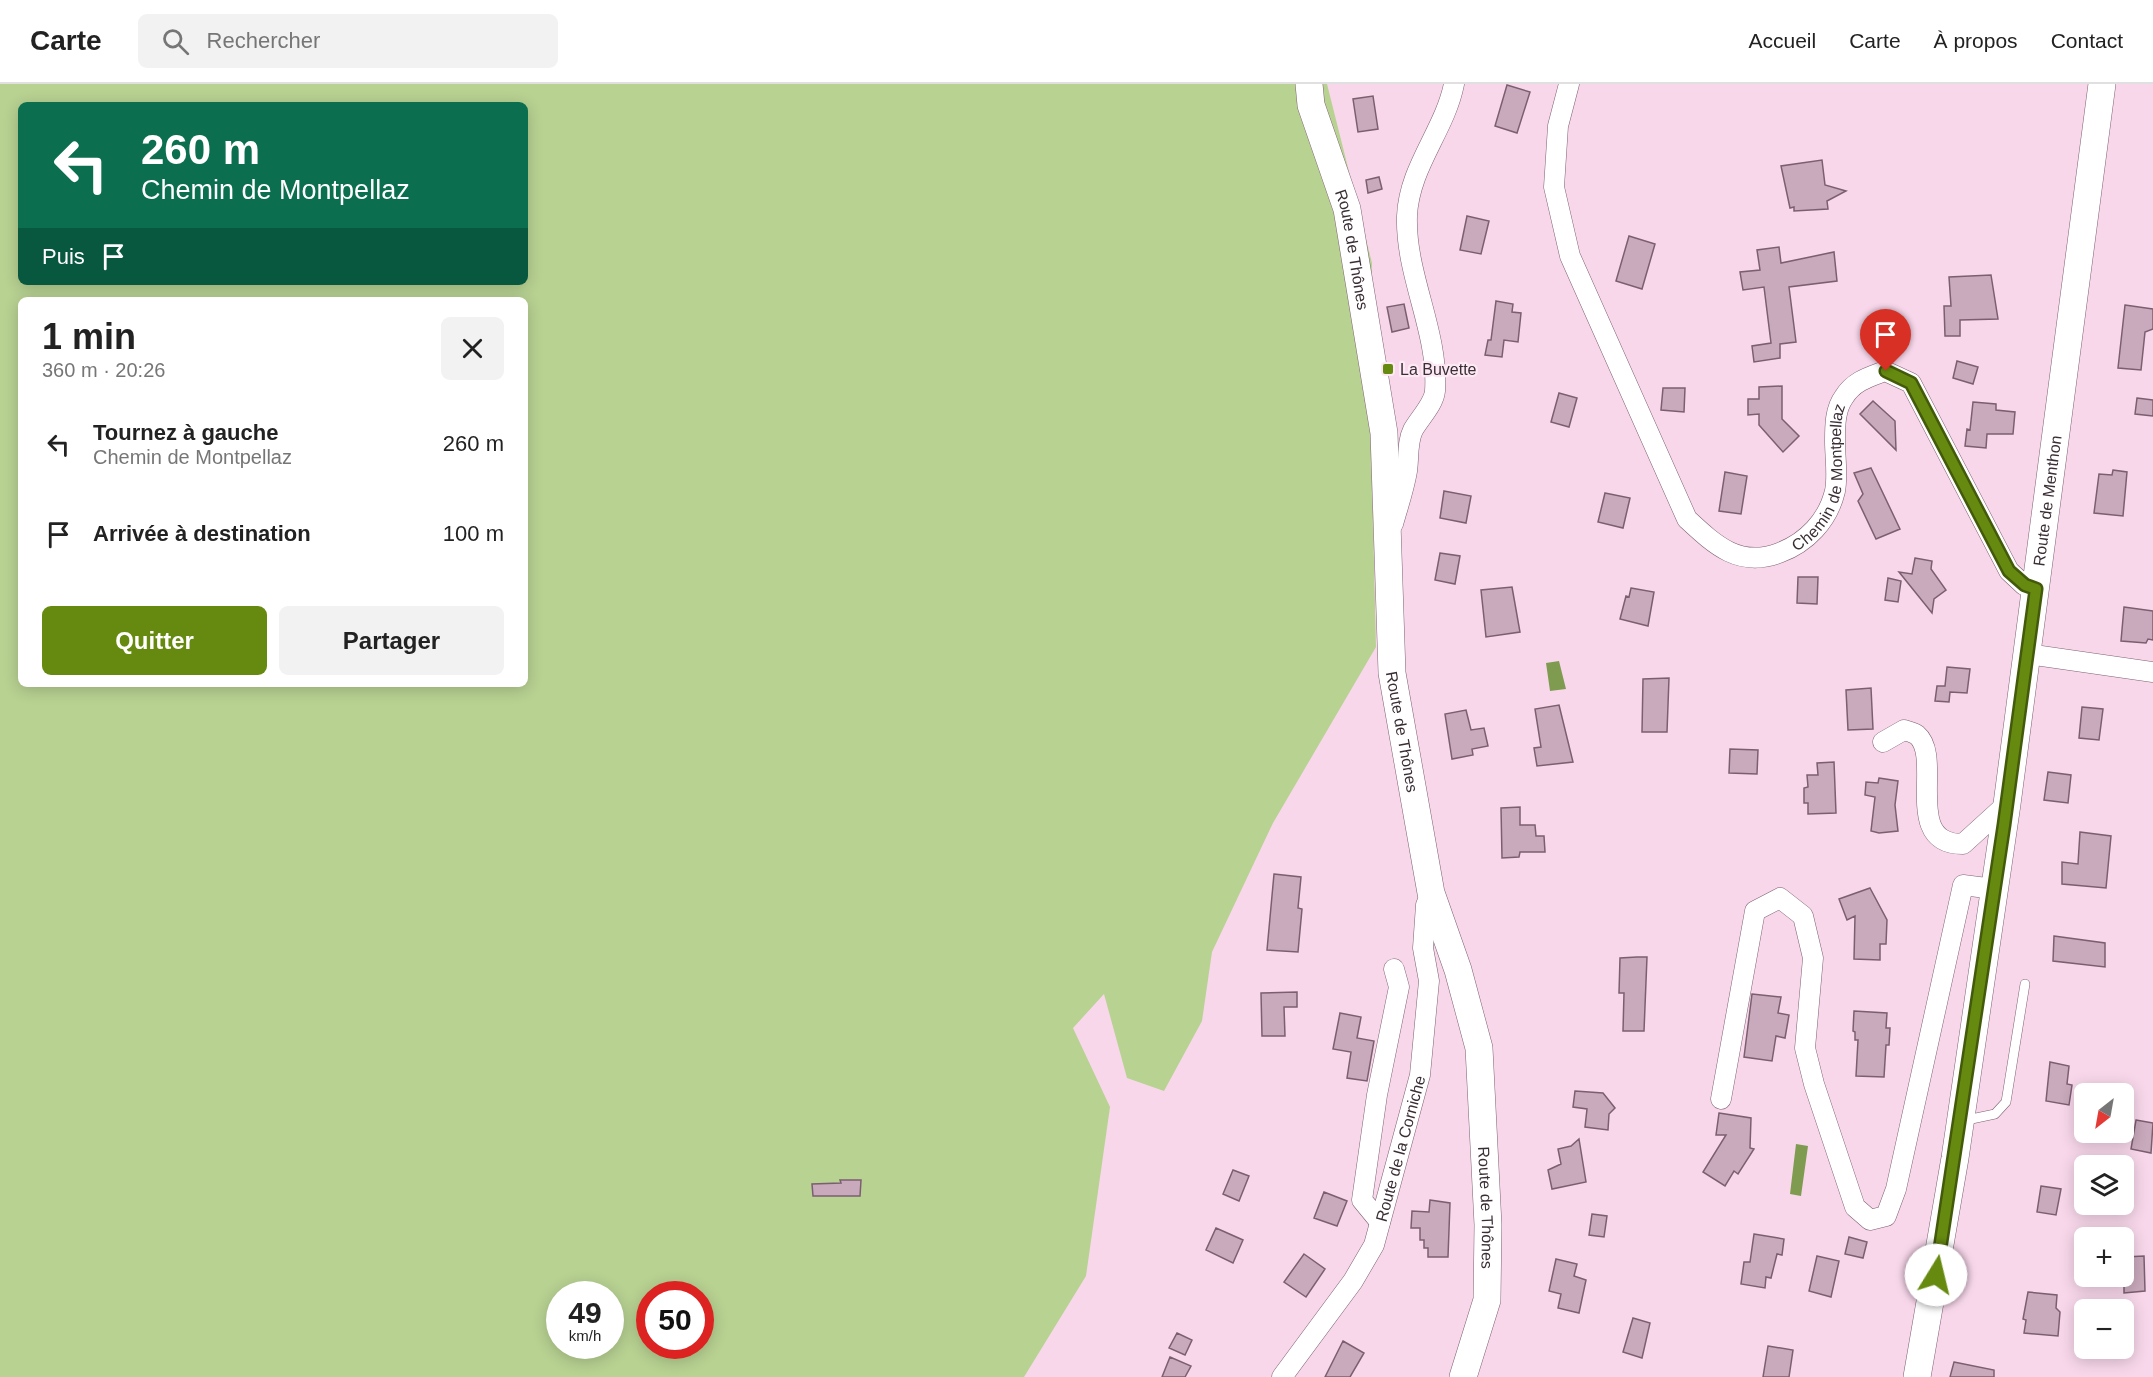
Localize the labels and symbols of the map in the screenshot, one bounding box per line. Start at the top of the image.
street label: Route de Thônes [1332,187,1372,311]
pin [1860,309,1911,371]
place label: La Buvette [1400,361,1477,378]
marker: La Buvette [1381,362,1395,376]
street label: Chemin de Montpellaz [1788,401,1848,554]
street label: Route de Menthon [2030,434,2064,567]
street label: Route de Thônes [1383,670,1421,794]
street label: Route de la Corniche [1372,1074,1428,1223]
north arrow [2074,1083,2134,1143]
street label: Route de Thônes [1476,1146,1497,1269]
position arrow [1904,1243,1968,1307]
speed limit sign: 50 [636,1281,714,1359]

